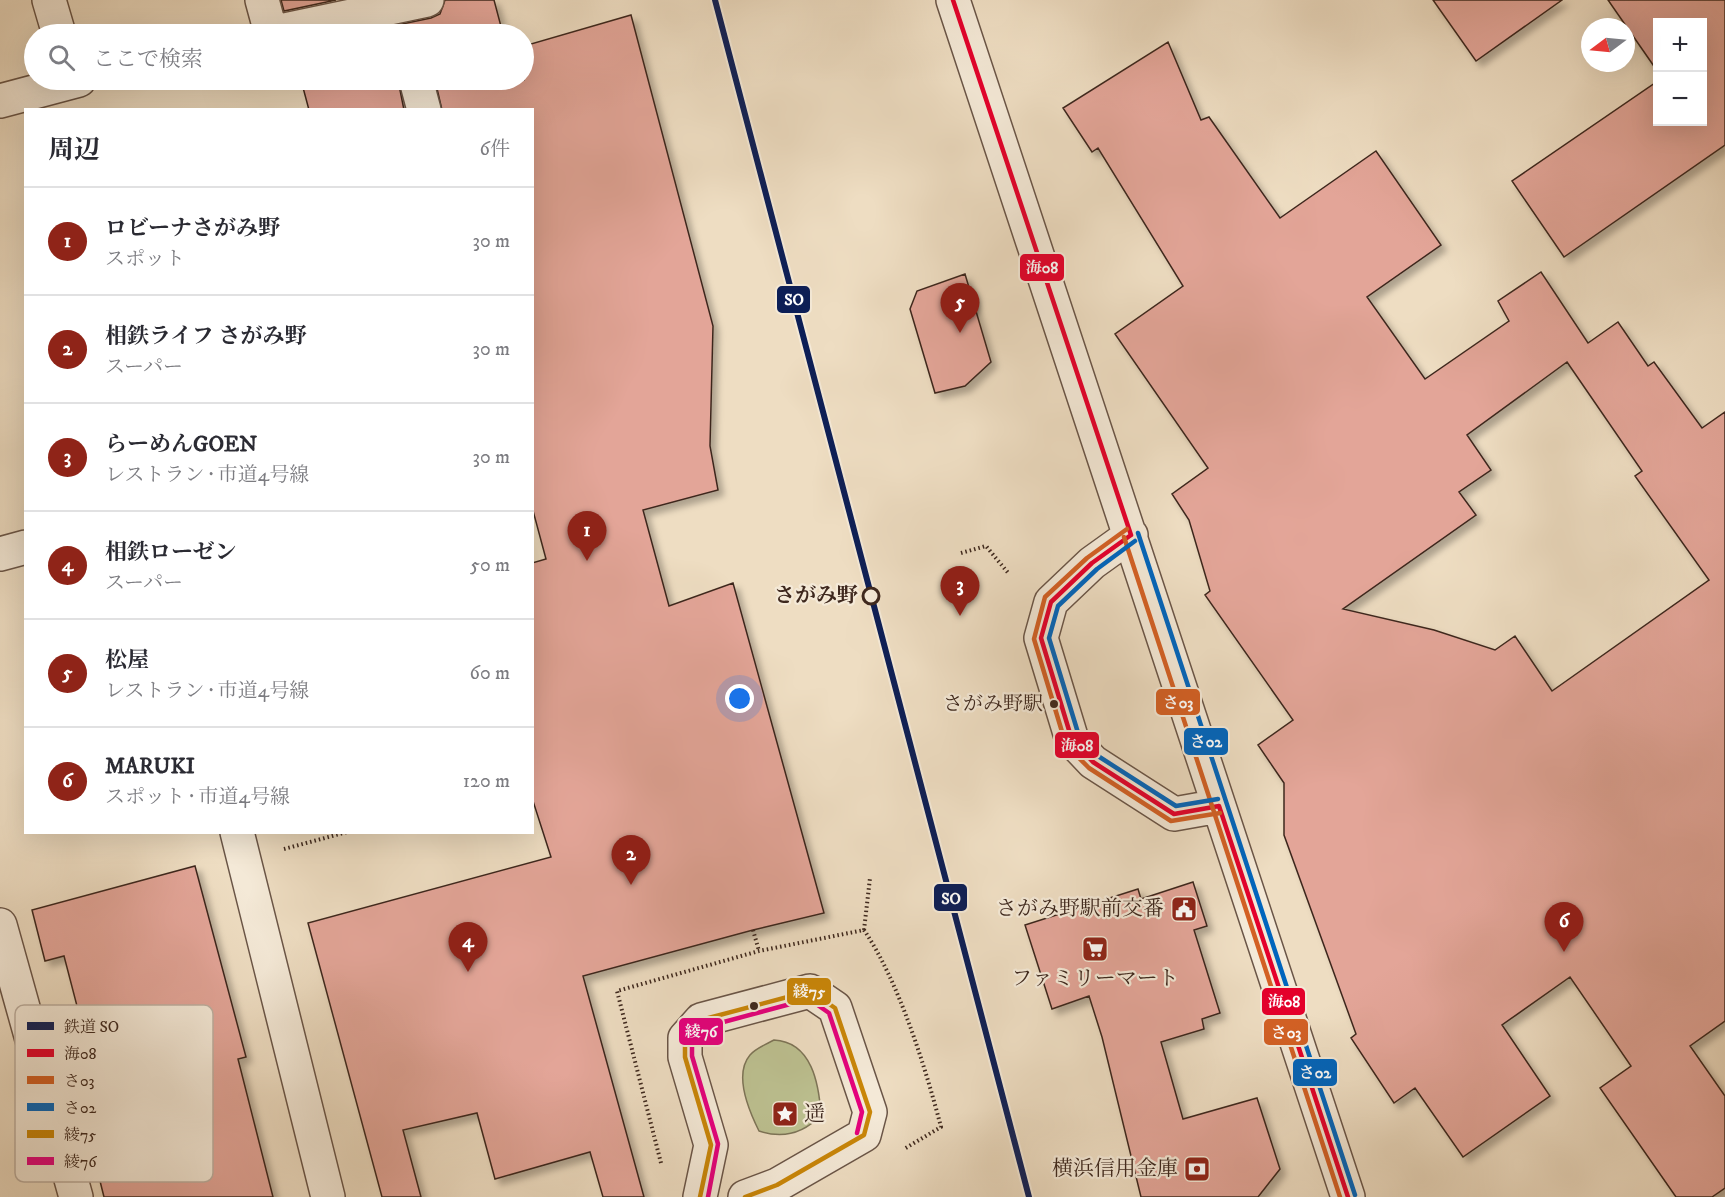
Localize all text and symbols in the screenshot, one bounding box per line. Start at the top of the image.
north arrow [1581,18,1635,72]
map controls [1653,18,1707,126]
button: + [1653,18,1707,72]
search box [24,24,534,90]
icon: search [45,41,78,74]
text: ここで検索 [93,46,203,73]
button: − [1653,72,1707,126]
text: 周辺 [48,134,100,167]
text: 6件 [480,137,510,162]
text: ロビーナさがみ野 [105,215,280,242]
text: 1 [64,229,71,254]
text: 30 m [472,229,510,254]
text: スポット [105,247,185,272]
line badge: 海08 [1019,253,1065,282]
text: 海08 [1026,258,1058,278]
pin: 5 [940,284,980,333]
line badge: SO [776,285,811,314]
text: SO [784,290,804,310]
text: 相鉄ライフ さがみ野 [105,323,306,350]
text: 2 [63,337,72,362]
text: 30 m [472,337,510,362]
text: スーパー [105,355,183,380]
text: らーめんGOEN [105,431,257,458]
text: 3 [64,445,71,470]
text: 30 m [472,445,510,470]
text: レストラン · 市道4号線 [105,463,309,488]
pin: 1 [568,512,606,561]
text: 相鉄ローゼン [105,539,237,566]
text: 4 [62,553,73,578]
text: 50 m [470,553,510,578]
pin: 3 [940,566,980,616]
text: スーパー [105,571,183,596]
place label: さがみ野 [774,583,858,609]
marker: さがみ野 [862,587,880,605]
text: 松屋 [105,647,149,674]
text: 5 [63,661,72,686]
text: 60 m [470,661,510,686]
text: レストラン · 市道4号線 [105,679,309,704]
your location [725,684,754,713]
line badge: さ03 [1155,688,1201,716]
place label: さがみ野駅 [943,692,1043,717]
text: さ03 [1163,693,1193,713]
marker: さがみ野駅 [1048,698,1060,710]
line badge: さ02 [1183,727,1229,756]
line badge: 海08 [1054,731,1100,759]
text: さ02 [1190,732,1223,752]
text: 海08 [1061,736,1093,756]
text: MARUKI [105,753,195,780]
text: 6 [62,769,73,794]
text: 120 m [463,769,510,794]
text: スポット · 市道4号線 [105,785,290,810]
pin: 2 [612,836,650,885]
line badge: SO [933,883,968,912]
text: SO [941,889,961,909]
public building icon: さがみ野駅前交番 [1169,894,1199,924]
place label: さがみ野駅前交番 [996,896,1164,922]
pin: 6 [1544,902,1584,952]
pin: 4 [448,922,488,972]
supermarket icon: ファミリーマート [1080,934,1110,964]
place label: ファミリーマート [1011,966,1179,992]
line badge: 綾75 [786,977,832,1006]
text: 綾75 [793,982,825,1002]
line badge: 海08 [1261,987,1306,1016]
text: 海08 [1268,992,1300,1012]
unlabelled marker [748,1000,760,1012]
legend [15,1005,213,1182]
text: 鉄道 SO [63,1017,119,1037]
line badge: 綾76 [678,1017,724,1046]
line badge: さ03 [1263,1018,1309,1046]
text: 綾76 [685,1022,719,1042]
text: さ03 [1271,1023,1301,1043]
text: 海08 [64,1044,97,1064]
line badge: さ02 [1292,1058,1338,1087]
text: さ02 [1299,1063,1332,1083]
text: さ03 [64,1071,95,1091]
text: さ02 [64,1098,97,1118]
place icon: 遥 [770,1099,800,1129]
place label: 遥 [804,1101,825,1127]
text: 綾75 [64,1125,96,1145]
text: 綾76 [64,1152,97,1172]
bank icon: 横浜信用金庫 [1182,1154,1212,1184]
place label: 横浜信用金庫 [1052,1156,1178,1182]

